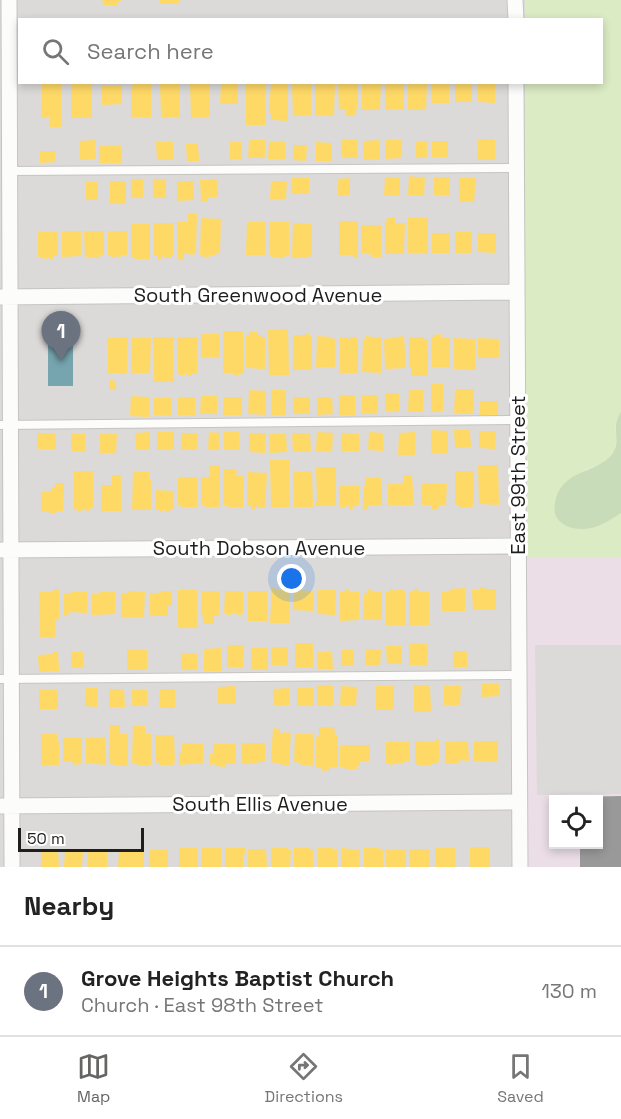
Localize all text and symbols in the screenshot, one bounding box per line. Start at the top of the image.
search box [18,18,603,84]
icon: search [39,35,72,68]
text: Search here [87,37,214,65]
street label: South Greenwood Avenue [134,282,382,308]
pin: 1 [42,312,80,361]
street label: East 99th Street [505,395,531,555]
street label: South Dobson Avenue [153,535,365,561]
your location [277,564,306,593]
street label: South Ellis Avenue [172,791,348,817]
map controls [549,795,603,849]
button: locate [549,795,603,849]
scale bar [18,825,144,852]
text: 50 m [27,828,65,849]
text: Nearby [24,889,114,923]
text: Grove Heights Baptist Church [81,964,394,992]
text: 1 [39,978,48,1004]
text: 130 m [541,978,597,1004]
text: Church · East 98th Street [81,992,323,1018]
tab: Map [77,1050,110,1107]
tab: Directions [265,1050,343,1107]
tab: Saved [497,1050,544,1107]

